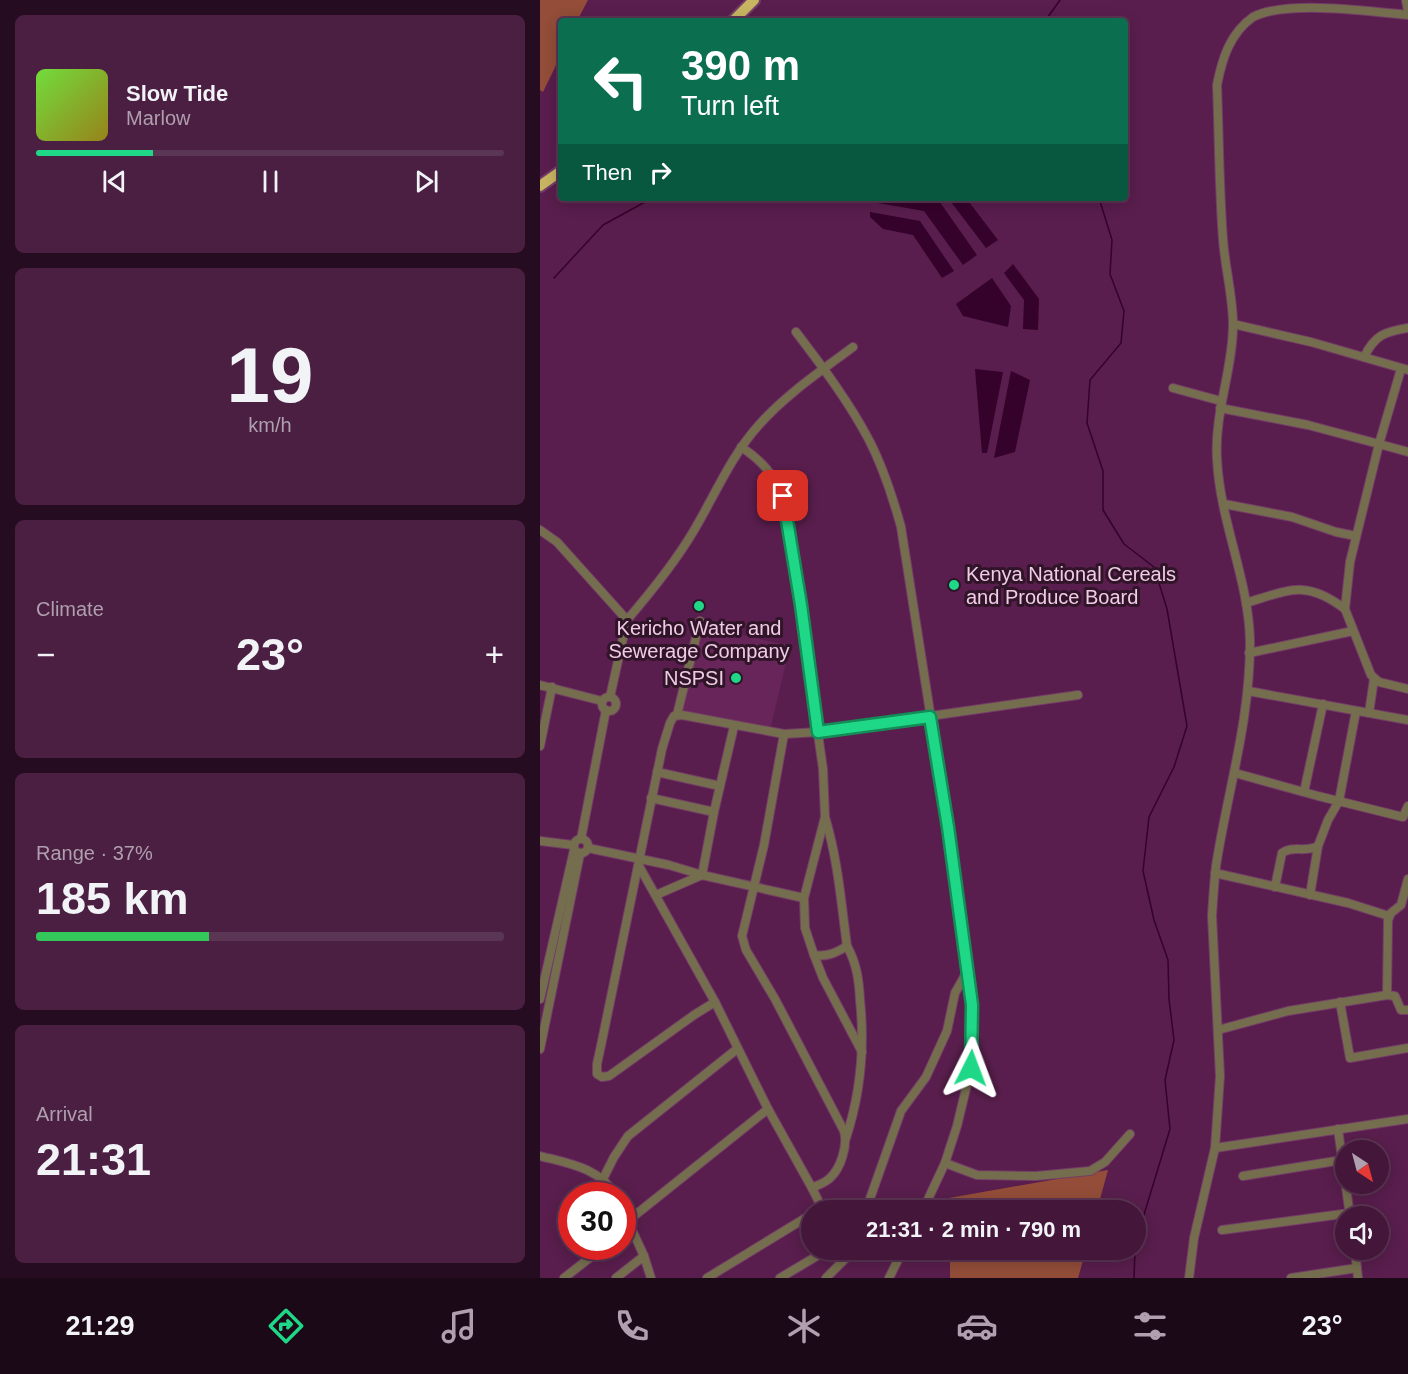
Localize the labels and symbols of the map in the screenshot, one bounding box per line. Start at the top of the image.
pin [757,470,808,521]
place label: Kenya National Cereals and Produce Board [966,563,1176,608]
marker: Kenya National Cereals and Produce Board [947,578,961,592]
marker: Kericho Water and Sewerage Company [692,599,706,613]
place label: Kericho Water and Sewerage Company [608,617,790,662]
place label: NSPSI [664,667,724,689]
marker: NSPSI [729,671,743,685]
position arrow [939,1036,1003,1100]
north arrow [1335,1140,1389,1194]
speed limit sign: 30 [558,1182,636,1260]

